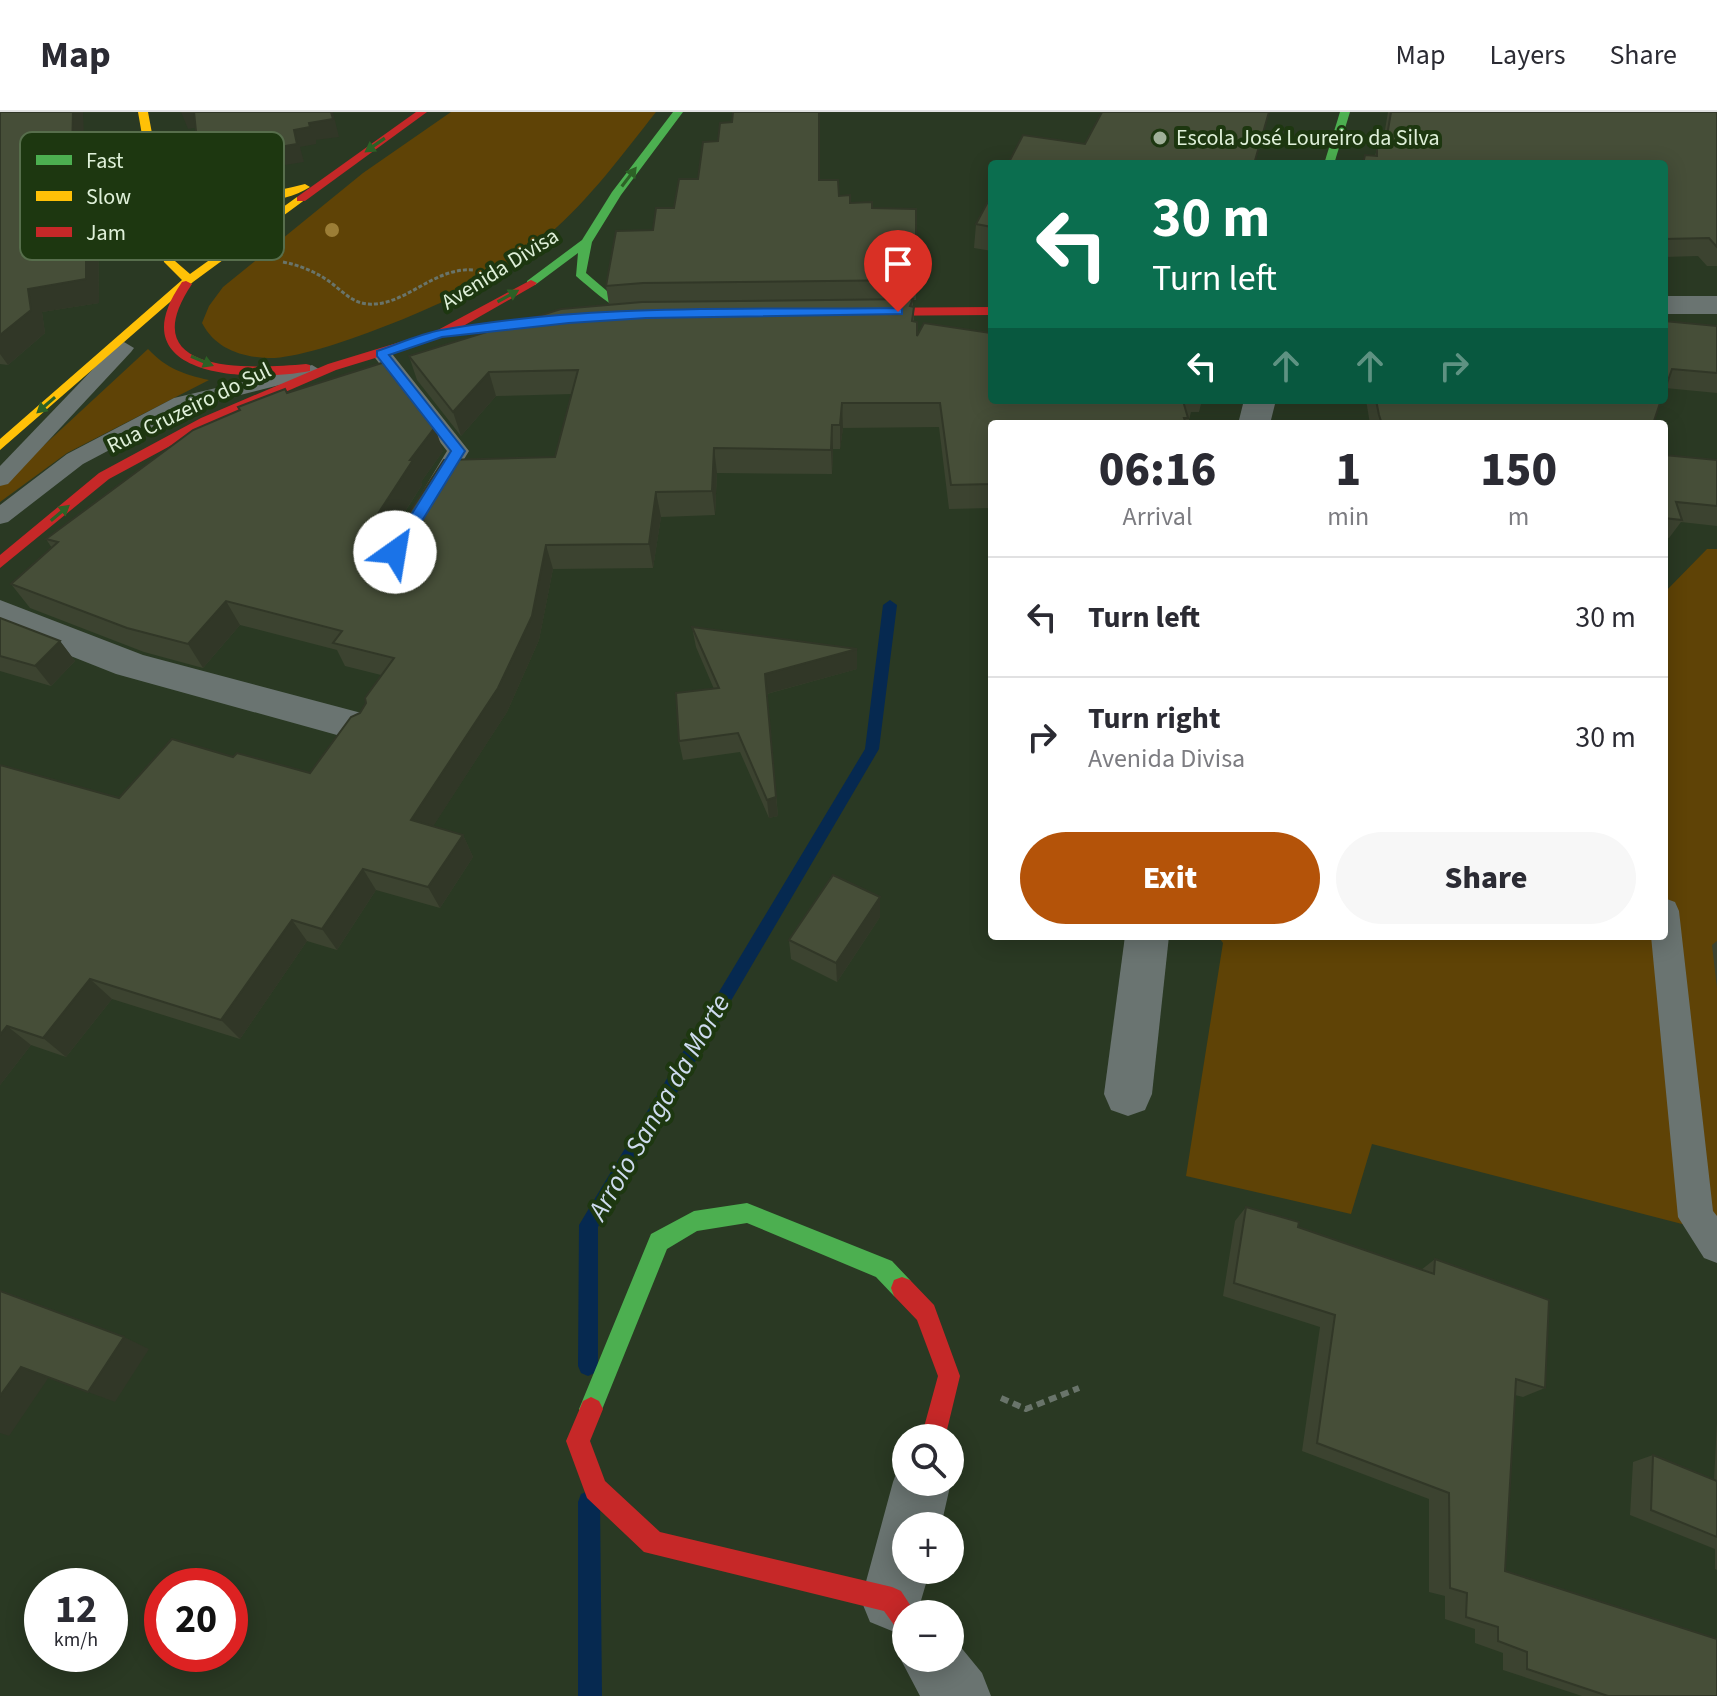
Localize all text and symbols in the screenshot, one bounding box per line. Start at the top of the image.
text: Map [40,28,111,82]
text: Map [1395,35,1445,75]
text: Layers [1489,35,1565,75]
text: Share [1609,35,1677,75]
place label: Escola José Loureiro da Silva [1176,122,1440,154]
marker: Escola José Loureiro da Silva [1151,129,1169,147]
legend [20,132,284,260]
one-way arrow [365,137,386,152]
text: Fast [86,145,124,177]
one-way arrow [620,167,636,187]
text: 30 m [1152,179,1270,258]
text: Slow [86,181,131,213]
icon: left [1020,192,1124,296]
text: Jam [86,217,126,249]
street label: Avenida Divisa [435,220,565,318]
pin [864,230,932,312]
icon: arrive [876,242,920,286]
text: Turn left [1152,253,1277,304]
one-way arrow [497,289,520,303]
icon: left [1180,344,1224,388]
icon: ahead [1264,344,1308,388]
icon: ahead [1348,344,1392,388]
icon: right [1432,344,1476,388]
street label: Rua Cruzeiro do Sul [101,354,277,462]
one-way arrow [190,354,213,367]
one-way arrow [37,396,56,414]
text: 06:16 [1099,436,1216,504]
text: 1 [1335,436,1361,504]
text: 150 [1480,436,1557,504]
text: Arrival [1123,498,1193,535]
text: min [1327,498,1369,535]
text: m [1508,498,1529,535]
one-way arrow [50,505,70,522]
position arrow [353,510,437,594]
icon: left [1020,595,1064,639]
text: Turn left [1088,596,1200,639]
text: 30 m [1575,596,1636,639]
text: Turn right [1088,697,1220,740]
icon: right [1020,715,1064,759]
text: 30 m [1575,716,1636,759]
text: Avenida Divisa [1088,740,1245,777]
button: Exit [1020,832,1320,924]
button: Share [1336,832,1636,924]
water label: Arroio Sanga da Morte [577,987,740,1229]
map controls [892,1424,964,1672]
button: search [892,1424,964,1496]
button: + [892,1512,964,1584]
speed limit sign: 20 [144,1568,248,1672]
text: 12 [55,1581,97,1638]
button: − [892,1600,964,1672]
text: km/h [54,1626,98,1654]

